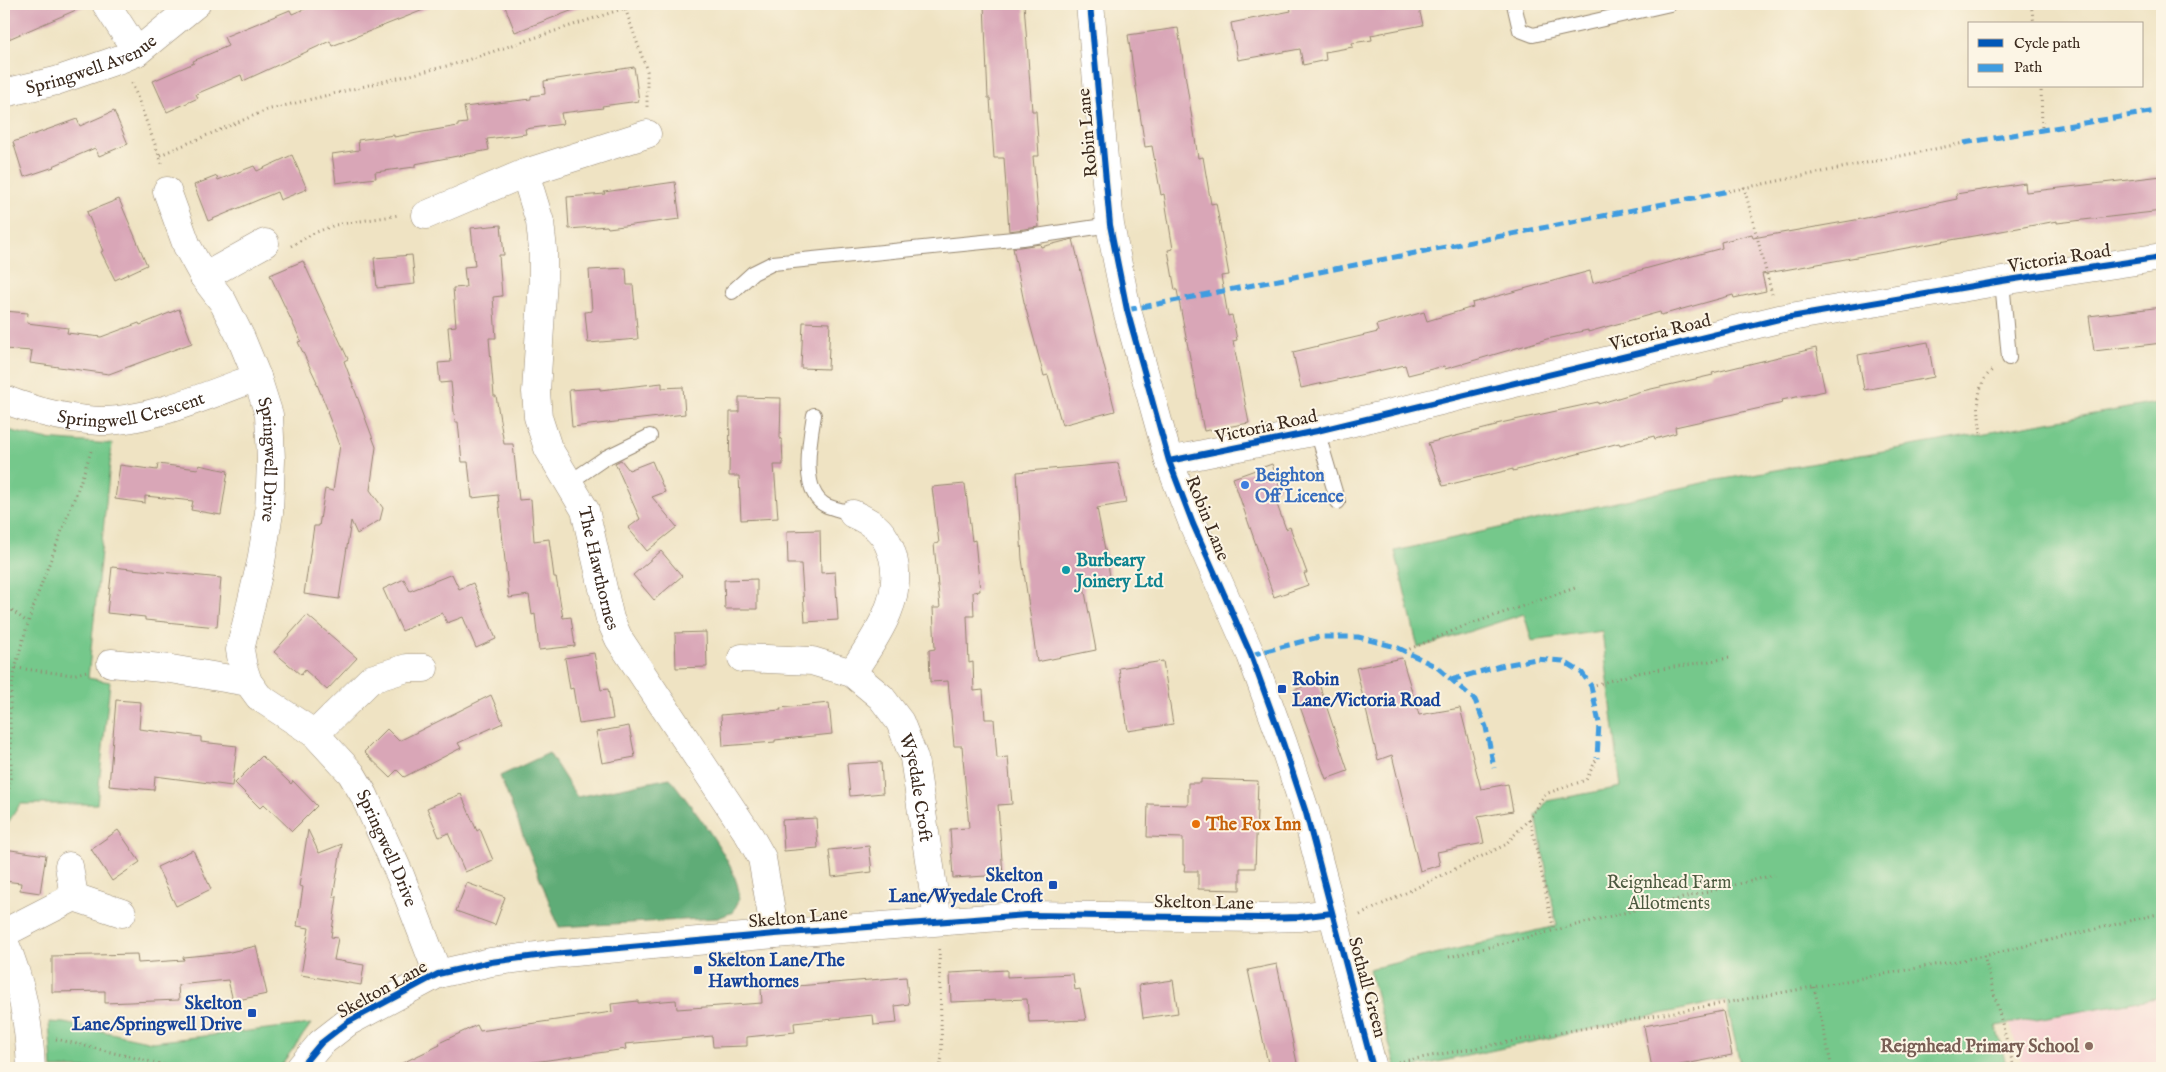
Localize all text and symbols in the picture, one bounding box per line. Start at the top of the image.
legend [1968,22,2144,88]
street label: Springwell Avenue [24,30,162,101]
text: Cycle path [2014,34,2080,53]
text: Path [2014,58,2042,77]
street label: Robin Lane [1073,87,1104,179]
street label: Victoria Road [2005,240,2113,279]
street label: Victoria Road [1606,310,1714,357]
street label: Springwell Crescent [55,388,208,434]
street label: Springwell Drive [251,394,281,524]
street label: Victoria Road [1212,405,1320,450]
place label: Beighton Off Licence [1255,465,1344,509]
street label: Robin Lane [1179,473,1234,564]
marker: Beighton Off Licence [1239,479,1251,491]
street label: The Hawthornes [572,504,623,634]
place label: Burbeary Joinery Ltd [1074,550,1164,594]
marker: Burbeary Joinery Ltd [1060,564,1072,576]
place label: Robin Lane/Victoria Road [1292,669,1441,713]
marker: Robin Lane/Victoria Road [1276,683,1288,695]
street label: Wyedale Croft [893,731,936,844]
street label: Springwell Drive [350,786,421,910]
place label: The Fox Inn [1205,814,1302,837]
marker: The Fox Inn [1190,818,1202,830]
place label: Skelton Lane/Wyedale Croft [888,865,1044,909]
park label: Reignhead Farm Allotments [1607,872,1731,916]
marker: Skelton Lane/Wyedale Croft [1047,879,1059,891]
street label: Skelton Lane [1154,891,1254,916]
street label: Skelton Lane [747,903,849,934]
street label: Sothall Green [1342,935,1391,1041]
place label: Skelton Lane/The Hawthornes [708,950,845,994]
street label: Skelton Lane [334,956,432,1025]
marker: Skelton Lane/The Hawthornes [692,964,704,976]
place label: Skelton Lane/Springwell Drive [72,993,243,1037]
marker: Skelton Lane/Springwell Drive [246,1007,258,1019]
place label: Reignhead Primary School [1880,1036,2080,1059]
marker: Reignhead Primary School [2083,1040,2095,1052]

